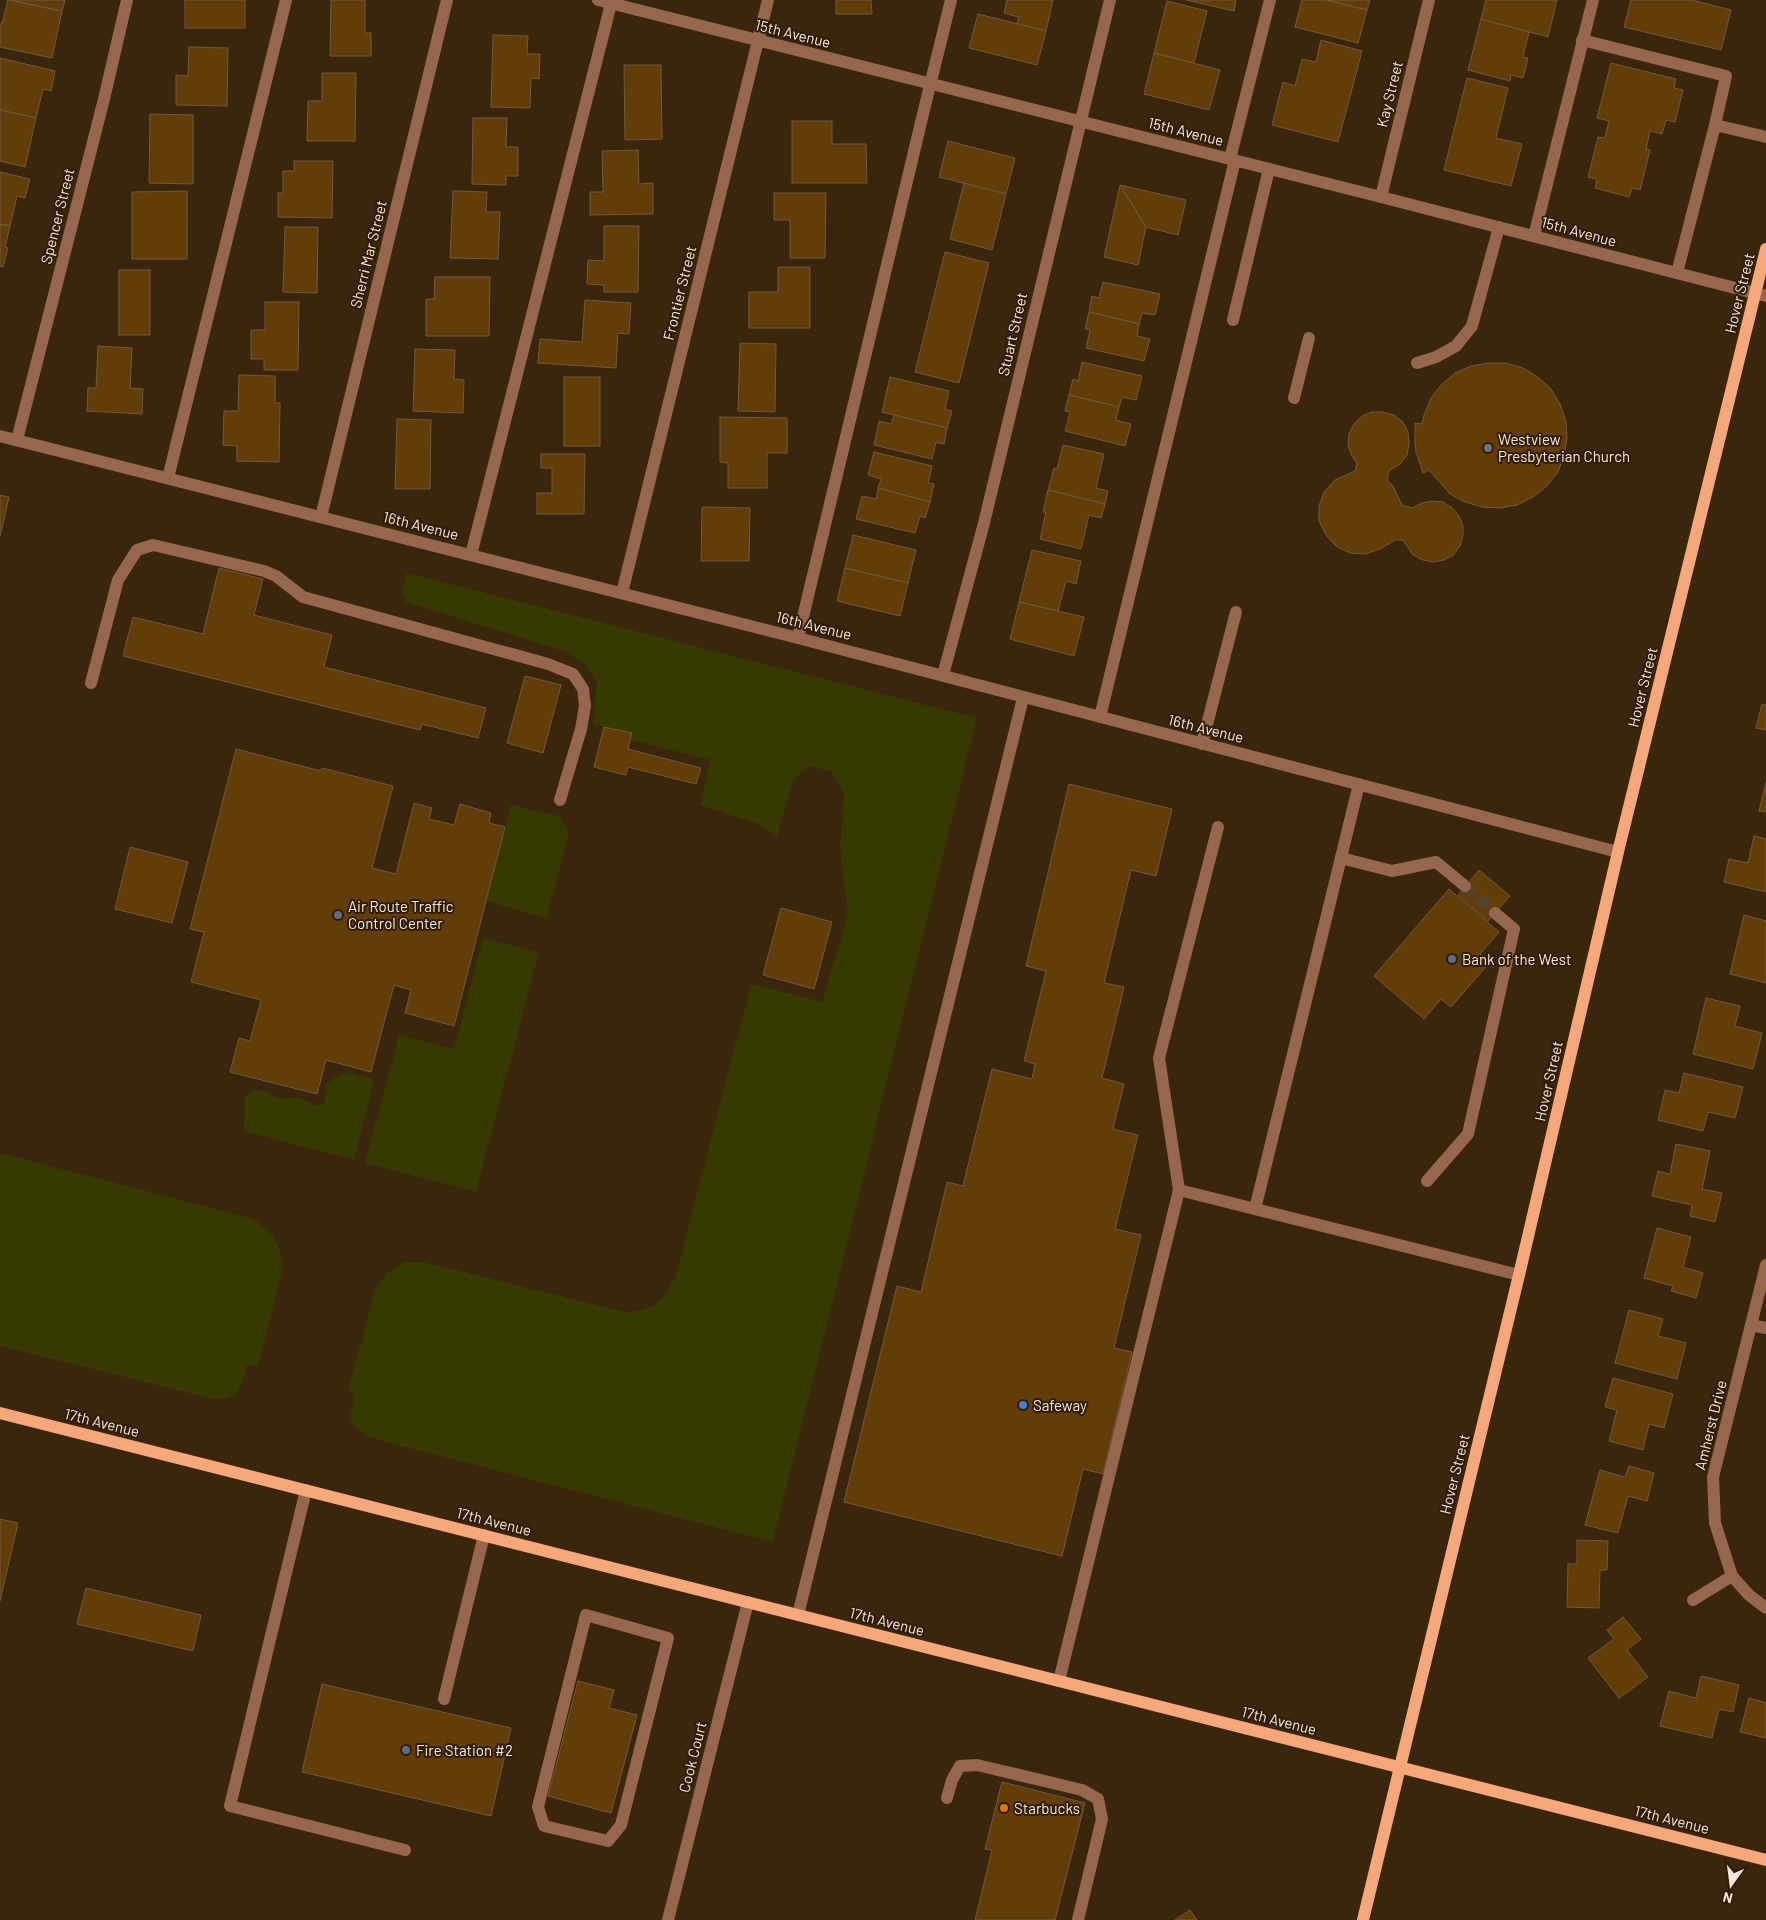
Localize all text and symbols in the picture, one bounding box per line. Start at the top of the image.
street label: 15th Avenue [753,15,833,51]
street label: Kay Street [1372,59,1406,129]
street label: 15th Avenue [1146,113,1226,149]
street label: Spencer Street [36,166,78,266]
street label: Sherri Mar Street [346,198,390,310]
street label: 15th Avenue [1539,212,1619,250]
street label: Frontier Street [659,244,699,342]
street label: Hover Street [1720,251,1758,335]
street label: Stuart Street [994,291,1030,377]
place label: Westview Presbyterian Church [1498,430,1630,465]
marker: Westview Presbyterian Church [1482,442,1494,454]
street label: 16th Avenue [381,507,461,543]
street label: 16th Avenue [774,607,854,643]
street label: Hover Street [1623,645,1661,729]
street label: 16th Avenue [1166,710,1246,746]
place label: Air Route Traffic Control Center [348,897,454,932]
marker: Air Route Traffic Control Center [332,909,344,921]
place label: Bank of the West [1462,950,1571,968]
marker: Bank of the West [1446,953,1458,965]
street label: Hover Street [1530,1039,1566,1123]
street label: Amherst Drive [1690,1378,1730,1472]
place label: Safeway [1033,1396,1087,1414]
marker: Safeway [1017,1399,1029,1411]
street label: 17th Avenue [63,1404,141,1440]
street label: Hover Street [1435,1432,1473,1516]
street label: 17th Avenue [455,1503,533,1539]
street label: 17th Avenue [848,1603,926,1639]
street label: 17th Avenue [1240,1702,1318,1738]
street label: Cook Court [675,1720,709,1794]
place label: Fire Station #2 [416,1741,513,1759]
marker: Fire Station #2 [400,1744,412,1756]
place label: Starbucks [1014,1799,1080,1817]
street label: 17th Avenue [1633,1801,1711,1837]
marker: Starbucks [998,1802,1010,1814]
north arrow [1706,1860,1756,1910]
text: N [1721,1889,1734,1907]

